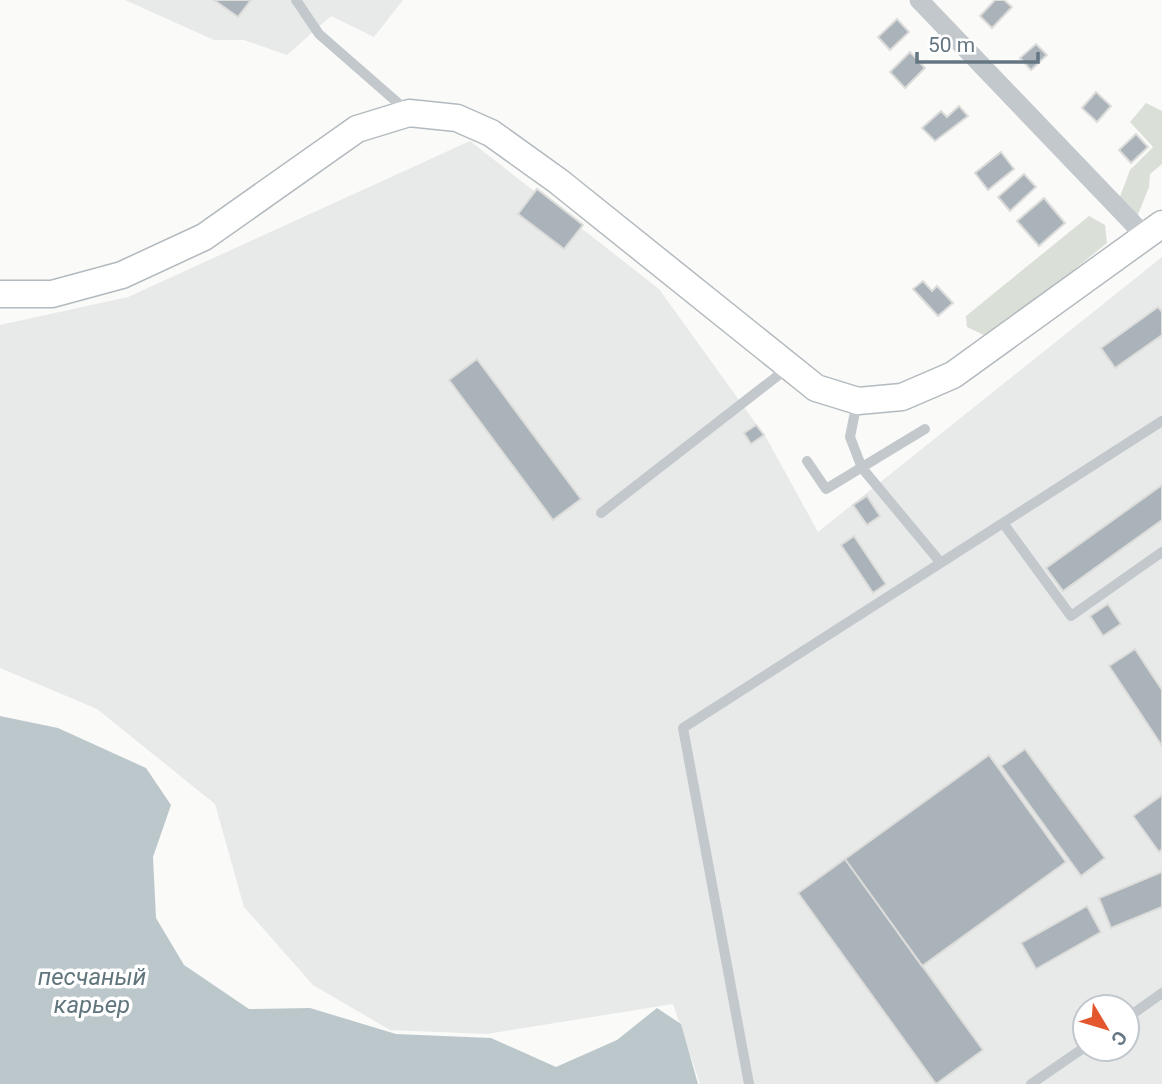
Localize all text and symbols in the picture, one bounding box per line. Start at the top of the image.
scale bar [917,21,1038,65]
text: 50 m [928,33,975,57]
water label: песчаный карьер [38,963,146,1019]
north arrow [1071,993,1141,1063]
text: С [1106,1026,1132,1050]

